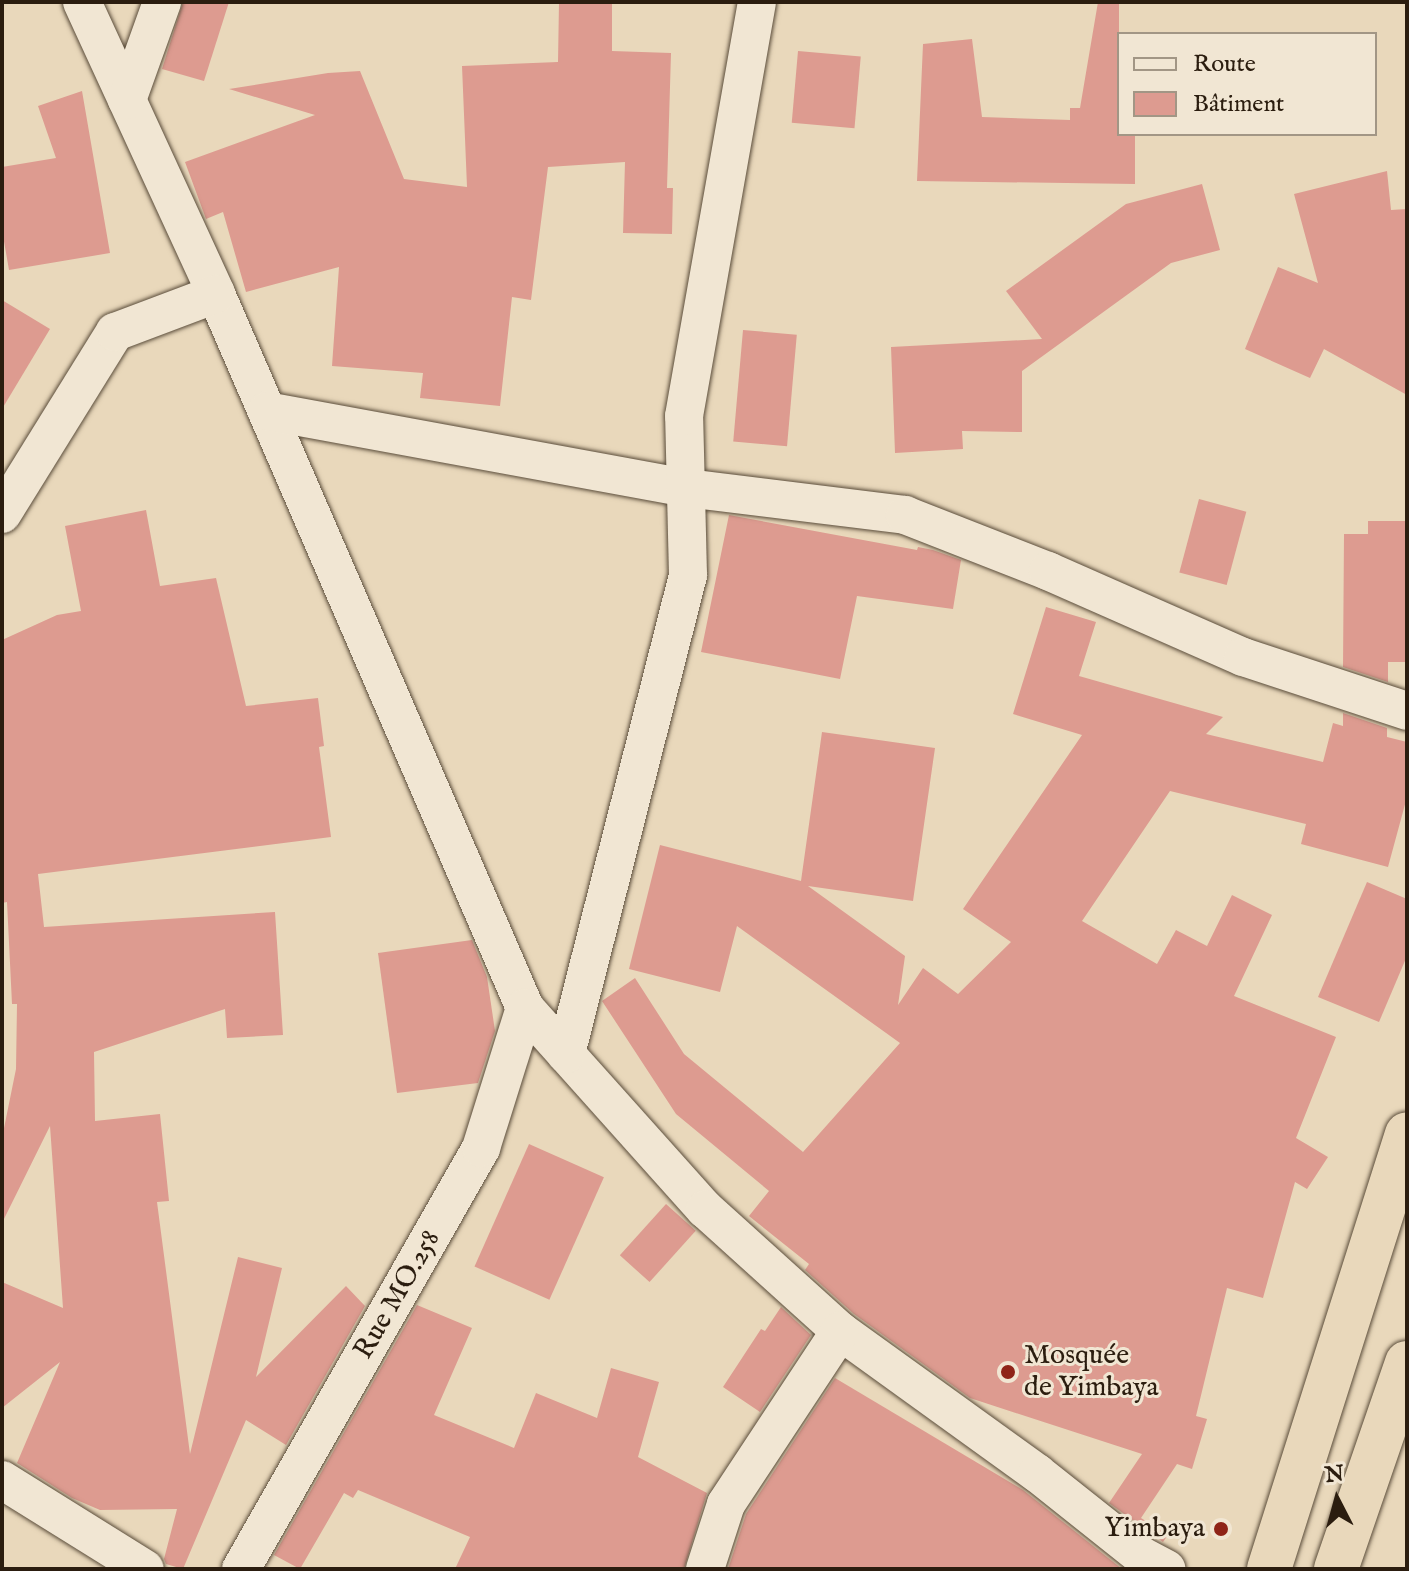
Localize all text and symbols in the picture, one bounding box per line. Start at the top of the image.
legend [1117,32,1377,136]
text: Route [1193,49,1256,80]
text: Bâtiment [1193,89,1284,120]
street label: Rue MO.258 [348,1224,448,1366]
place label: Mosquée de Yimbaya [1024,1339,1159,1405]
marker: Mosquée de Yimbaya [999,1363,1017,1381]
north arrow [1297,1459,1377,1539]
text: N [1324,1460,1345,1490]
place label: Yimbaya [1104,1512,1205,1546]
marker: Yimbaya [1212,1520,1230,1538]

